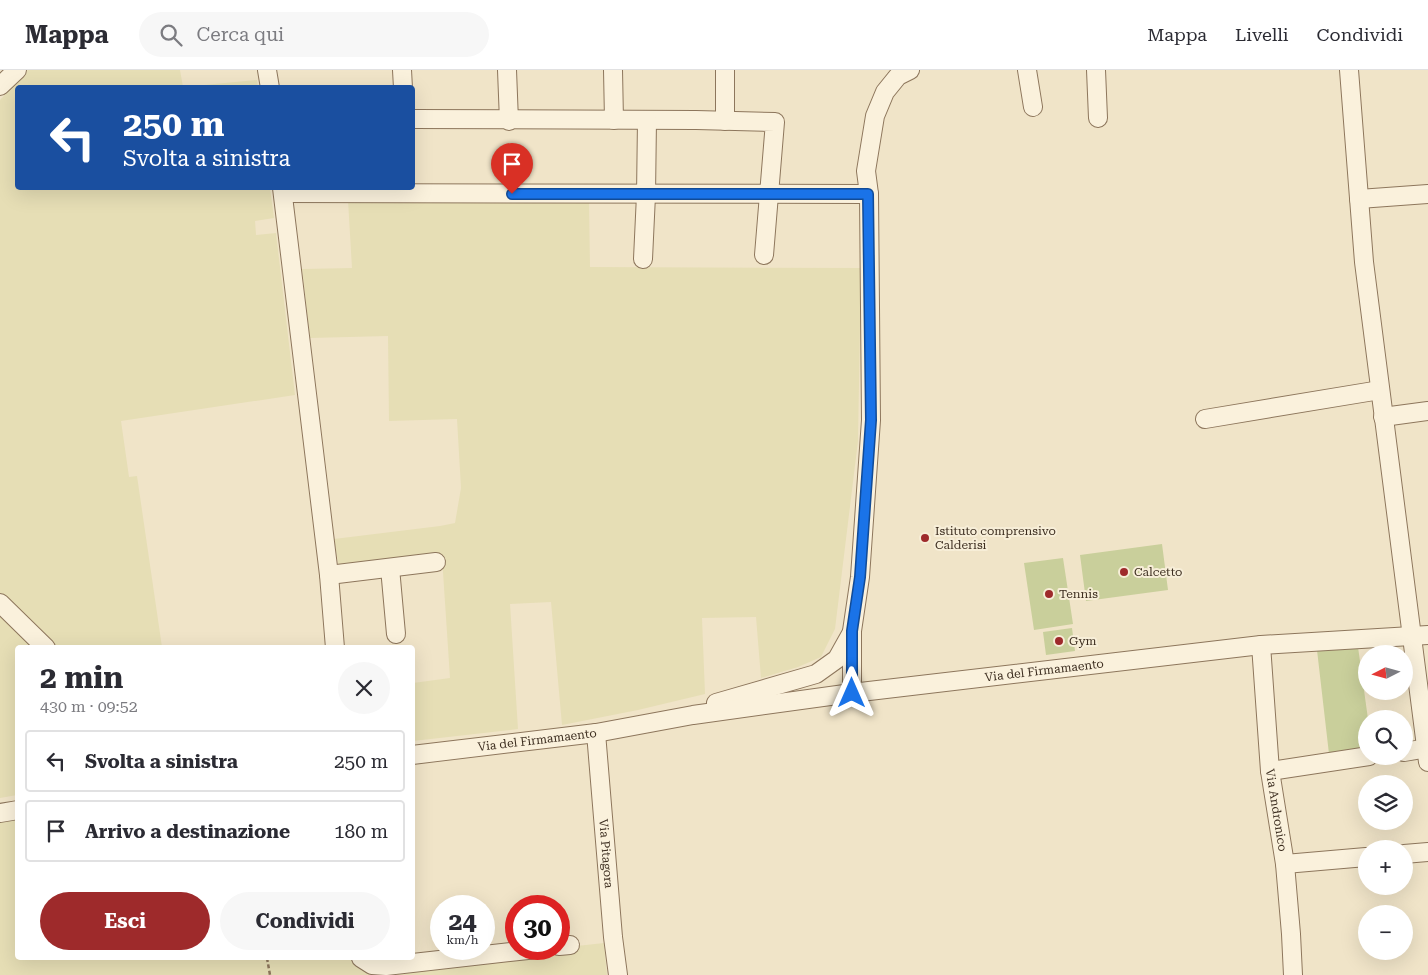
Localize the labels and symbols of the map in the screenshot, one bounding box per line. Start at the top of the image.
pin [491,143,533,194]
place label: Istituto comprensivo Calderisi [935,524,1056,552]
marker: Istituto comprensivo Calderisi [919,532,931,544]
place label: Calcetto [1134,565,1182,579]
marker: Calcetto [1118,566,1130,578]
place label: Tennis [1059,587,1098,601]
marker: Tennis [1043,588,1055,600]
place label: Gym [1069,634,1097,648]
marker: Gym [1053,635,1065,647]
north arrow [1358,645,1412,700]
street label: Via del Firmamaento [984,657,1104,684]
position arrow [825,666,877,718]
street label: Via del Firmamaento [477,726,597,754]
street label: Via Andronico [1263,768,1290,852]
street label: Via Pitagora [596,818,616,889]
speed limit sign: 30 [505,895,570,960]

